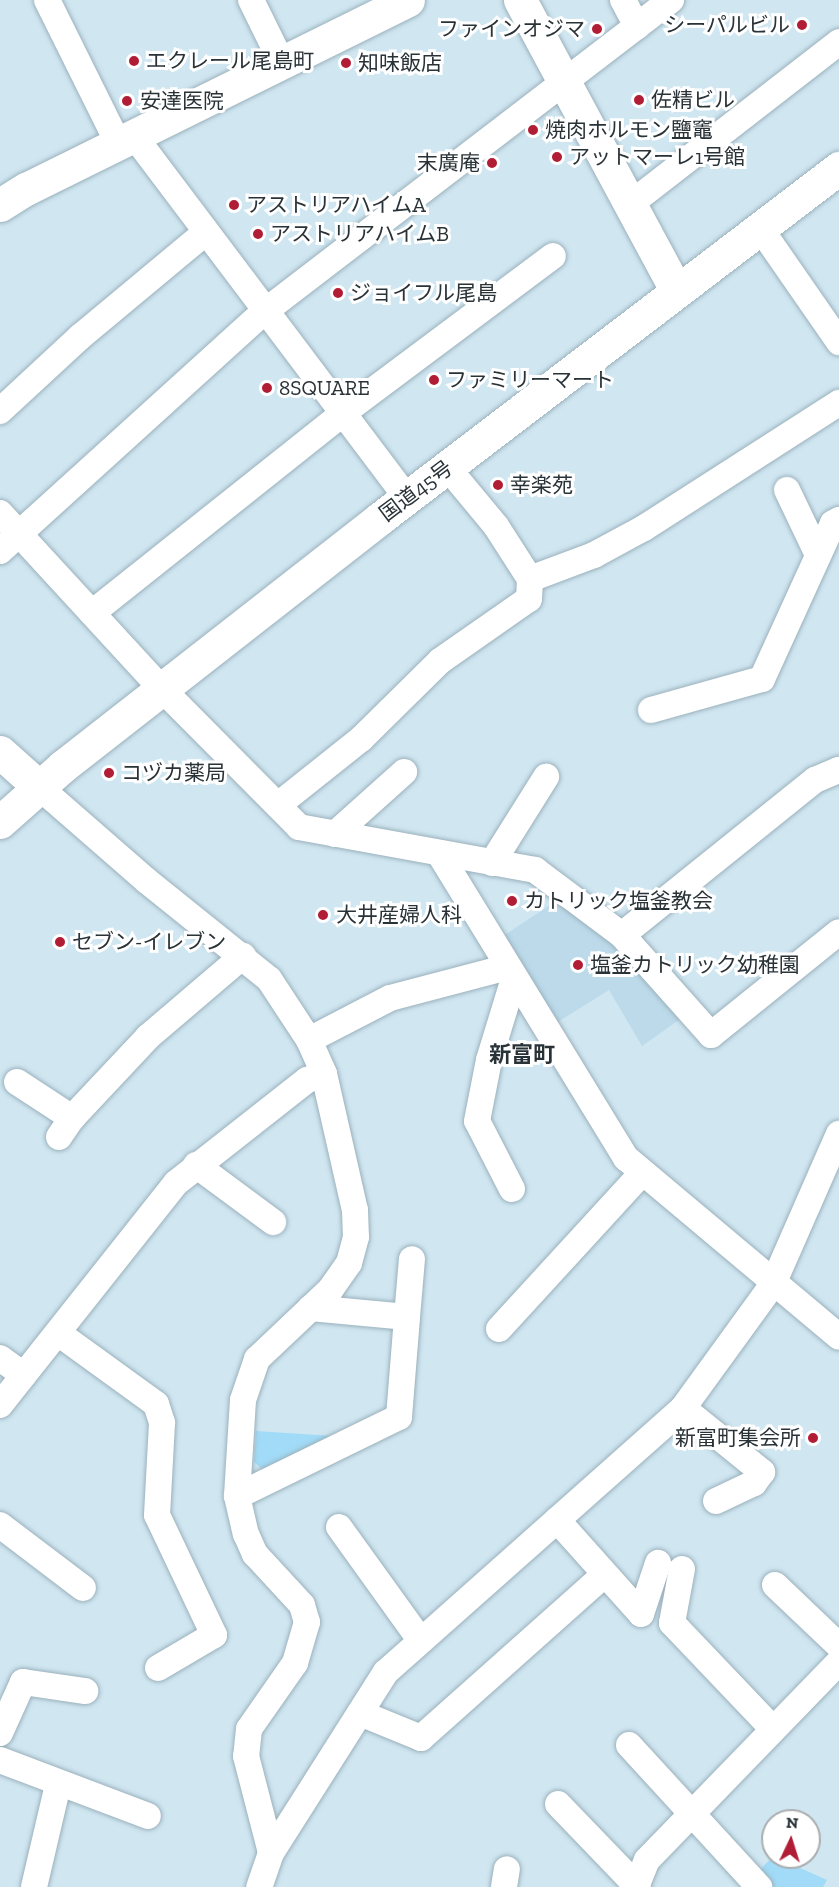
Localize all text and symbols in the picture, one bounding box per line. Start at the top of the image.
place label: シーパルビル [664,12,790,38]
place label: ファインオジマ [438,16,585,42]
marker: シーパルビル [795,18,809,32]
marker: ファインオジマ [590,22,604,36]
place label: エクレール尾島町 [146,48,314,74]
place label: 知味飯店 [358,50,442,76]
marker: エクレール尾島町 [127,54,141,68]
marker: 知味飯店 [339,56,353,70]
place label: 佐精ビル [651,87,735,113]
place label: 安達医院 [140,88,224,114]
marker: 安達医院 [118,92,136,110]
marker: 佐精ビル [632,93,646,107]
place label: 焼肉ホルモン鹽竈 [545,117,713,143]
marker: 焼肉ホルモン鹽竈 [526,123,540,137]
place label: アットマーレ1号館 [569,144,745,170]
place label: 末廣庵 [417,150,480,176]
marker: アットマーレ1号館 [550,150,564,164]
marker: 末廣庵 [485,156,499,170]
place label: アストリアハイムA [246,192,428,218]
marker: アストリアハイムA [227,198,241,212]
place label: アストリアハイムB [270,221,451,247]
marker: アストリアハイムB [251,227,265,241]
place label: ジョイフル尾島 [350,280,497,306]
marker: ジョイフル尾島 [331,286,345,300]
place label: ファミリーマート [446,367,614,393]
marker: ファミリーマート [427,373,441,387]
place label: 8SQUARE [279,375,370,401]
marker: 8SQUARE [260,381,274,395]
street label: 国道45号 [374,455,458,527]
place label: 幸楽苑 [510,472,573,498]
marker: 幸楽苑 [491,478,505,492]
place label: コヅカ薬局 [121,760,226,786]
marker: コヅカ薬局 [102,766,116,780]
place label: カトリック塩釜教会 [524,888,713,914]
marker: カトリック塩釜教会 [505,894,519,908]
place label: 大井産婦人科 [336,902,462,928]
marker: 大井産婦人科 [314,906,332,924]
place label: セブン-イレブン [72,929,226,955]
marker: セブン-イレブン [53,935,67,949]
place label: 塩釜カトリック幼稚園 [590,952,800,978]
marker: 塩釜カトリック幼稚園 [571,958,585,972]
district label: 新富町 [489,1042,555,1068]
place label: 新富町集会所 [675,1425,801,1451]
marker: 新富町集会所 [806,1431,820,1445]
north arrow [761,1809,821,1869]
text: N [785,1813,799,1832]

